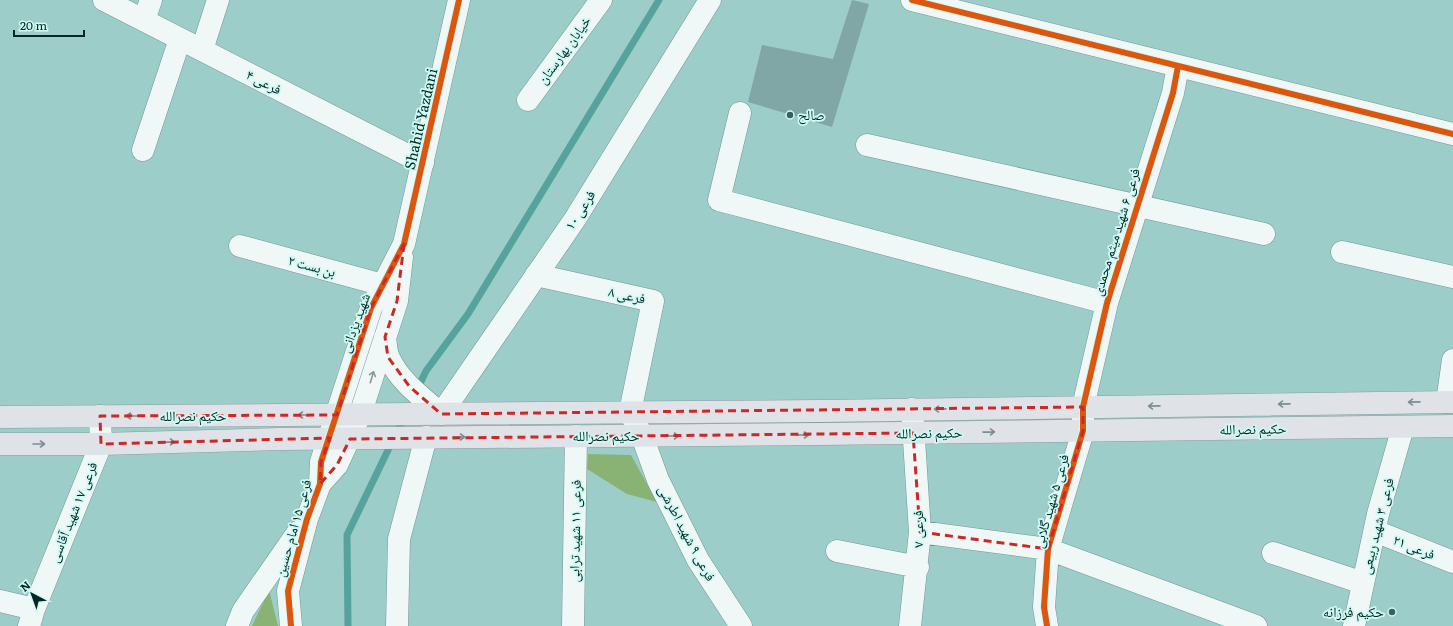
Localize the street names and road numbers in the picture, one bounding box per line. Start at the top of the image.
street label: خیابان بهارستان [532,11,595,88]
street label: فرعی ۴ [243,64,286,99]
street label: Shahid Yazdani [399,66,441,171]
street label: فرعی ۶ شهید میثم محمدی [1086,165,1145,298]
street label: فرعی ۱۰ [559,186,599,233]
street label: بن بست ۲ [286,249,338,281]
street label: فرعی ۸ [607,280,648,308]
street label: شهید یزدانی [334,290,374,355]
street label: حکیم نصرالله [159,405,227,426]
street label: حکیم نصرالله [1219,417,1287,440]
street label: حکیم نصرالله [895,421,963,444]
street label: حکیم نصرالله [572,425,640,446]
street label: فرعی ۵ شهید گلابی [1027,451,1073,550]
street label: فرعی ۱۷ شهید آقاسی [43,458,101,565]
street label: فرعی ۳ شهید ربیعی [1354,475,1398,576]
street label: فرعی ۱۵ امام حسین [269,476,317,579]
street label: فرعی ۱۱ شهید ترابی [563,479,585,583]
street label: فرعی ۹ شهید اطرشی [654,481,722,584]
street label: فرعی ۷ [907,510,927,548]
street label: فرعی ۲۱ [1390,529,1438,564]

